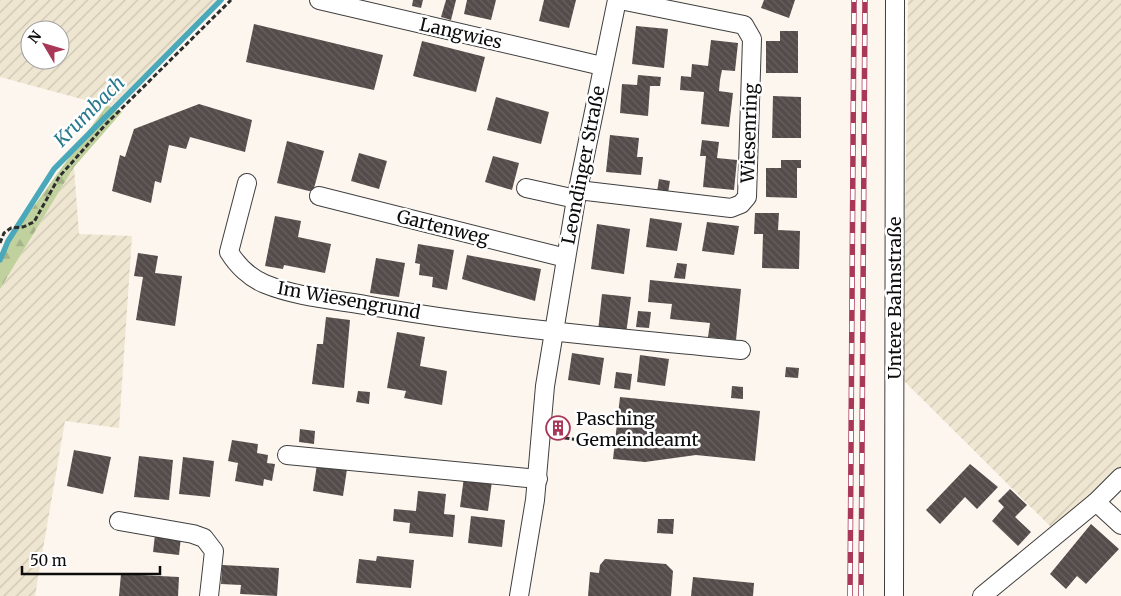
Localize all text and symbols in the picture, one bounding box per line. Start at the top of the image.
street label: Langwies [417,12,505,54]
north arrow [20,20,70,70]
text: N [24,27,45,47]
water label: Krumbach [48,70,130,152]
street label: Wiesenring [736,83,762,184]
street label: Leondinger Straße [556,84,610,246]
street label: Gartenweg [395,204,491,250]
street label: Untere Bahnstraße [883,217,906,379]
street label: Im Wiesengrund [276,276,423,324]
place label: Pasching Gemeindeamt [576,407,698,451]
building icon: Pasching Gemeindeamt [545,415,571,441]
scale bar [22,544,160,576]
text: 50 m [30,551,67,570]

